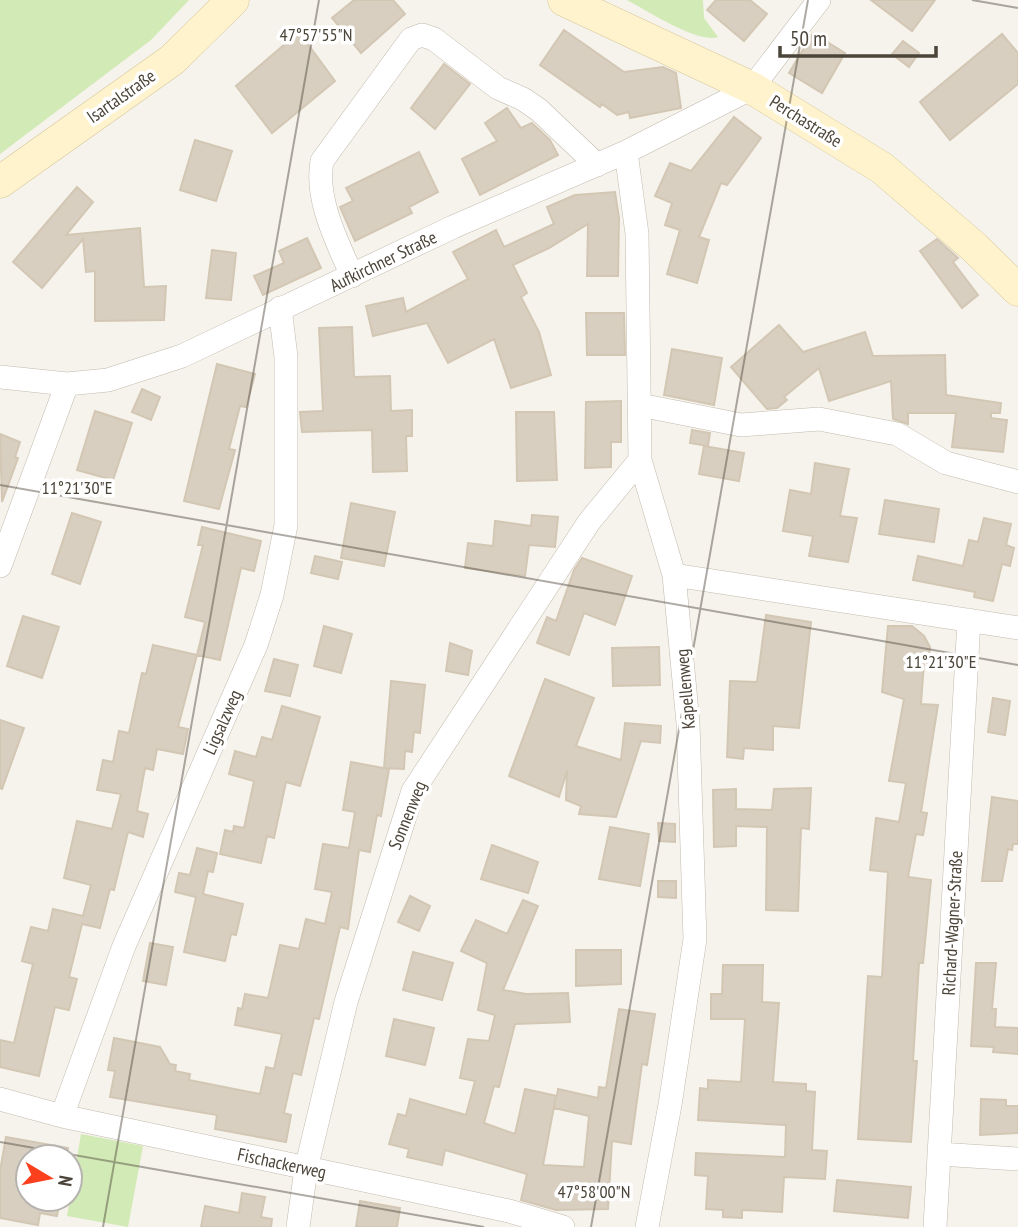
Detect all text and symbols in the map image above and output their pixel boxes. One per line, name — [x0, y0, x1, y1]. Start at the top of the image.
scale bar — [780, 14, 936, 58]
text: 47°57'55"N — [280, 23, 352, 46]
text: 50 m — [790, 25, 827, 52]
street label: Isartalstraße — [82, 64, 160, 128]
street label: Perchastraße — [766, 90, 846, 152]
street label: Aufkirchner Straße — [326, 225, 440, 297]
text: 11°21'30"E — [42, 476, 112, 499]
street label: Kapellenweg — [670, 648, 700, 730]
text: 11°21'30"E — [906, 650, 976, 673]
street label: Ligsalzweg — [198, 686, 246, 758]
street label: Sonnenweg — [383, 777, 431, 853]
street label: Richard-Wagner-Straße — [937, 850, 967, 996]
street label: Fischackerweg — [236, 1142, 328, 1184]
north arrow — [14, 1143, 84, 1213]
text: N — [53, 1174, 78, 1188]
text: 47°58'00"N — [558, 1180, 630, 1203]

